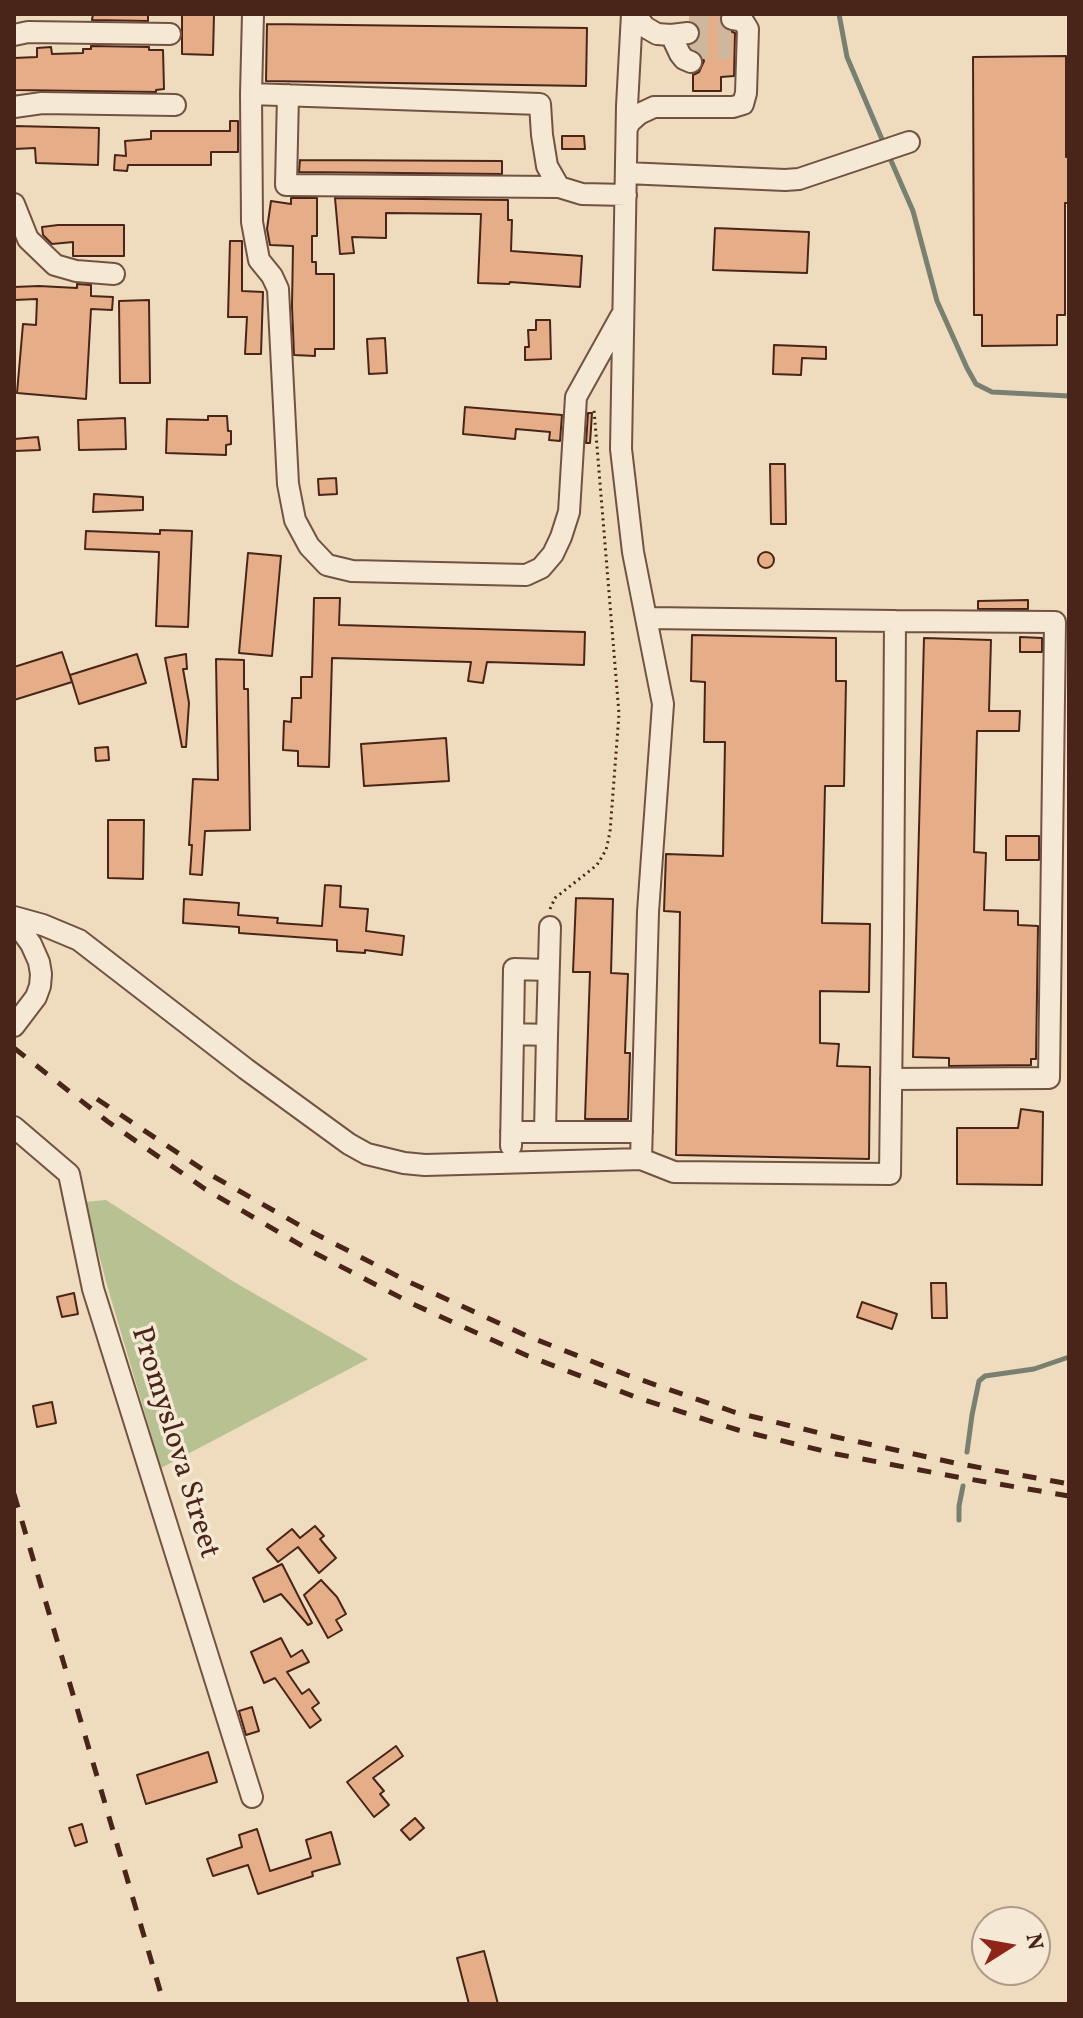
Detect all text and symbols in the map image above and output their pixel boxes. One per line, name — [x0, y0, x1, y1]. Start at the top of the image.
street label: Promyslova Street — [121, 1323, 225, 1563]
north arrow — [971, 1906, 1051, 1986]
text: N — [1016, 1931, 1050, 1953]

